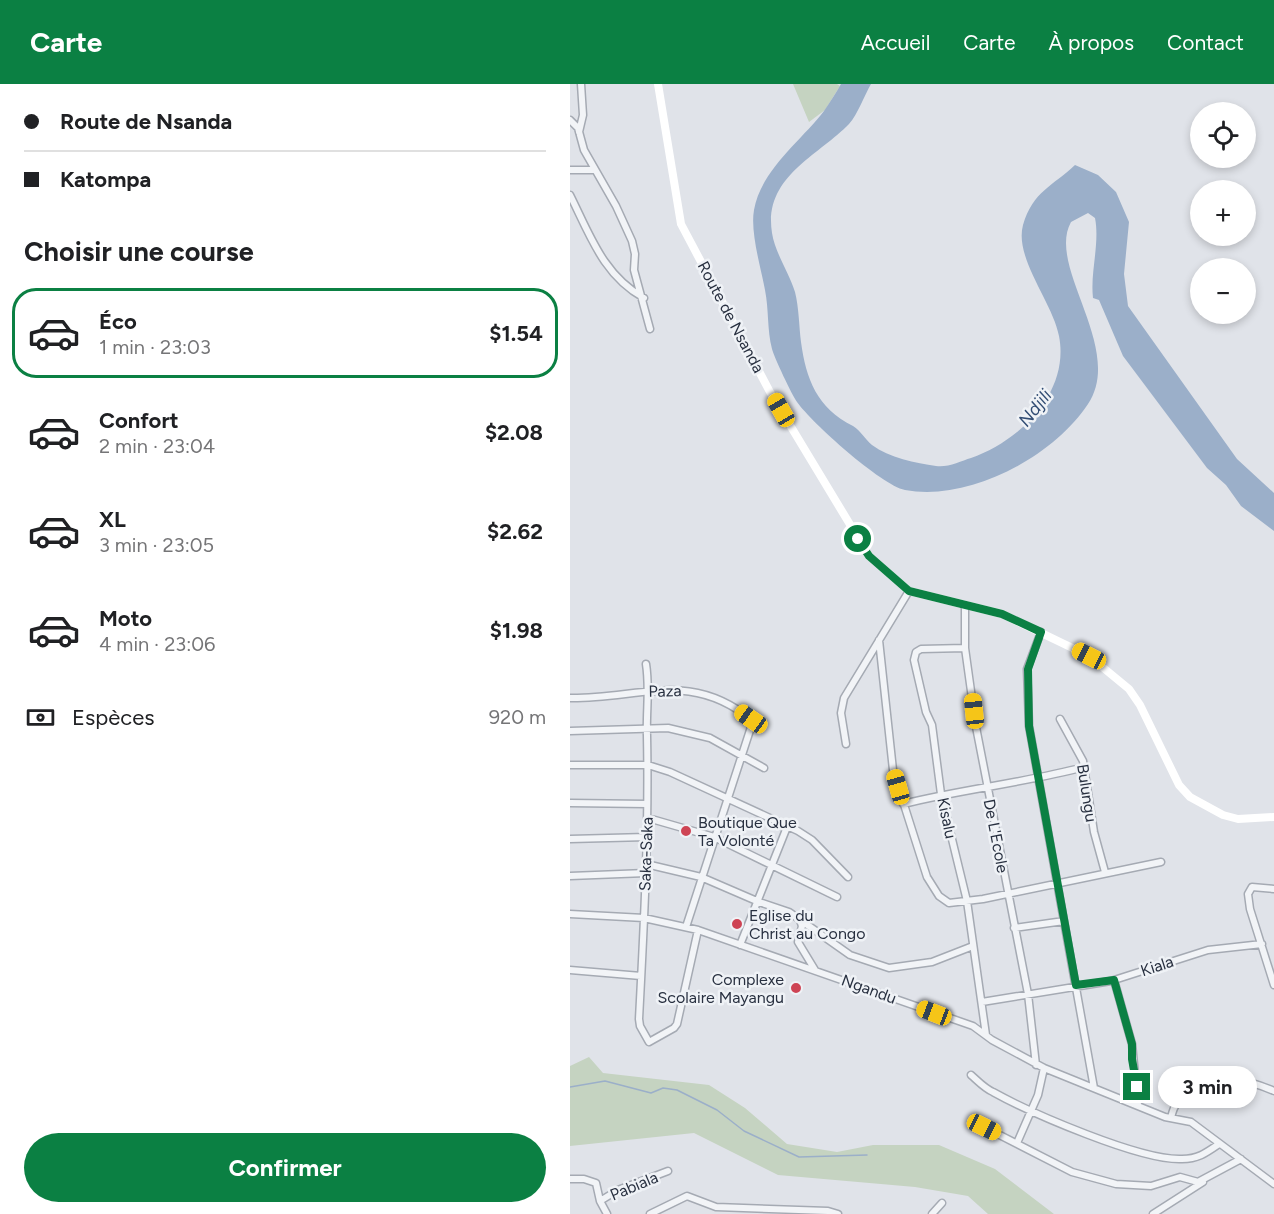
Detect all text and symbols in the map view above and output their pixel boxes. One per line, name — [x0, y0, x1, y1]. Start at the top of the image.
text: Carte — [30, 25, 102, 59]
text: Accueil — [861, 30, 930, 55]
text: Carte — [963, 30, 1016, 55]
text: À propos — [1049, 30, 1134, 55]
text: Contact — [1167, 30, 1244, 55]
map controls — [1190, 102, 1256, 324]
button: locate — [1190, 102, 1256, 168]
text: Route de Nsanda — [60, 108, 232, 135]
text: Katompa — [60, 166, 151, 193]
button: + — [1190, 180, 1256, 246]
text: Choisir une course — [24, 235, 254, 268]
street label: Route de Nsanda — [694, 258, 768, 376]
button: − — [1190, 258, 1256, 324]
icon: car — [27, 306, 81, 360]
text: Éco — [99, 308, 137, 335]
text: $1.54 — [489, 320, 543, 347]
text: 1 min · 23:03 — [99, 335, 211, 359]
water label: Ndjili — [1014, 384, 1057, 431]
car — [764, 390, 798, 430]
icon: car — [27, 405, 81, 459]
text: Confort — [99, 407, 179, 434]
text: $2.08 — [485, 419, 543, 446]
text: 2 min · 23:04 — [99, 434, 215, 458]
icon: car — [27, 504, 81, 558]
text: XL — [99, 506, 126, 533]
text: $2.62 — [487, 518, 543, 545]
route start — [844, 525, 871, 552]
text: 3 min · 23:05 — [99, 533, 214, 557]
icon: car — [27, 603, 81, 657]
text: Moto — [99, 605, 152, 632]
text: $1.98 — [490, 617, 543, 644]
text: 4 min · 23:06 — [99, 632, 215, 656]
car — [1069, 640, 1109, 672]
street label: Paza — [648, 681, 682, 701]
car — [963, 692, 985, 730]
icon: cash — [24, 701, 57, 734]
car — [731, 701, 771, 737]
text: Espèces — [72, 704, 154, 731]
text: 920 m — [489, 705, 546, 729]
street label: Bulungu — [1073, 763, 1101, 823]
car — [884, 767, 912, 807]
street label: Kisalu — [933, 796, 961, 840]
street label: De L'Ecole — [980, 797, 1013, 875]
place label: Boutique Que Ta Volonté — [698, 813, 797, 850]
street label: Saka-Saka — [635, 817, 657, 891]
marker: Boutique Que Ta Volonté — [679, 824, 693, 838]
place label: Eglise du Christ au Congo — [749, 906, 866, 943]
marker: Eglise du Christ au Congo — [730, 917, 744, 931]
street label: Kiala — [1138, 952, 1176, 980]
place label: Complexe Scolaire Mayangu — [658, 970, 784, 1007]
street label: Ngandu — [839, 970, 899, 1008]
marker: Complexe Scolaire Mayangu — [789, 981, 803, 995]
car — [914, 998, 954, 1028]
callout: 3 min — [1158, 1066, 1257, 1108]
route end — [1123, 1073, 1150, 1100]
text: 3 min — [1183, 1075, 1232, 1099]
car — [964, 1111, 1004, 1143]
button: Confirmer — [24, 1133, 546, 1202]
street label: Pabiala — [607, 1167, 661, 1205]

